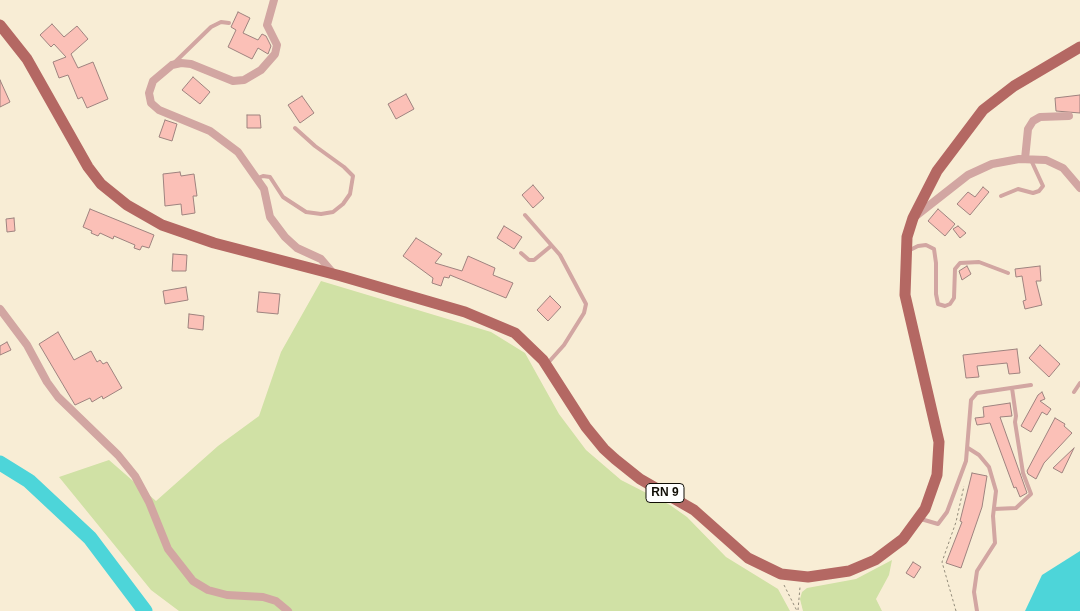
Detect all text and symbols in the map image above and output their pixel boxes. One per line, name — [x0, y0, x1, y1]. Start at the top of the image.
road number: RN 9 — [646, 483, 684, 502]

